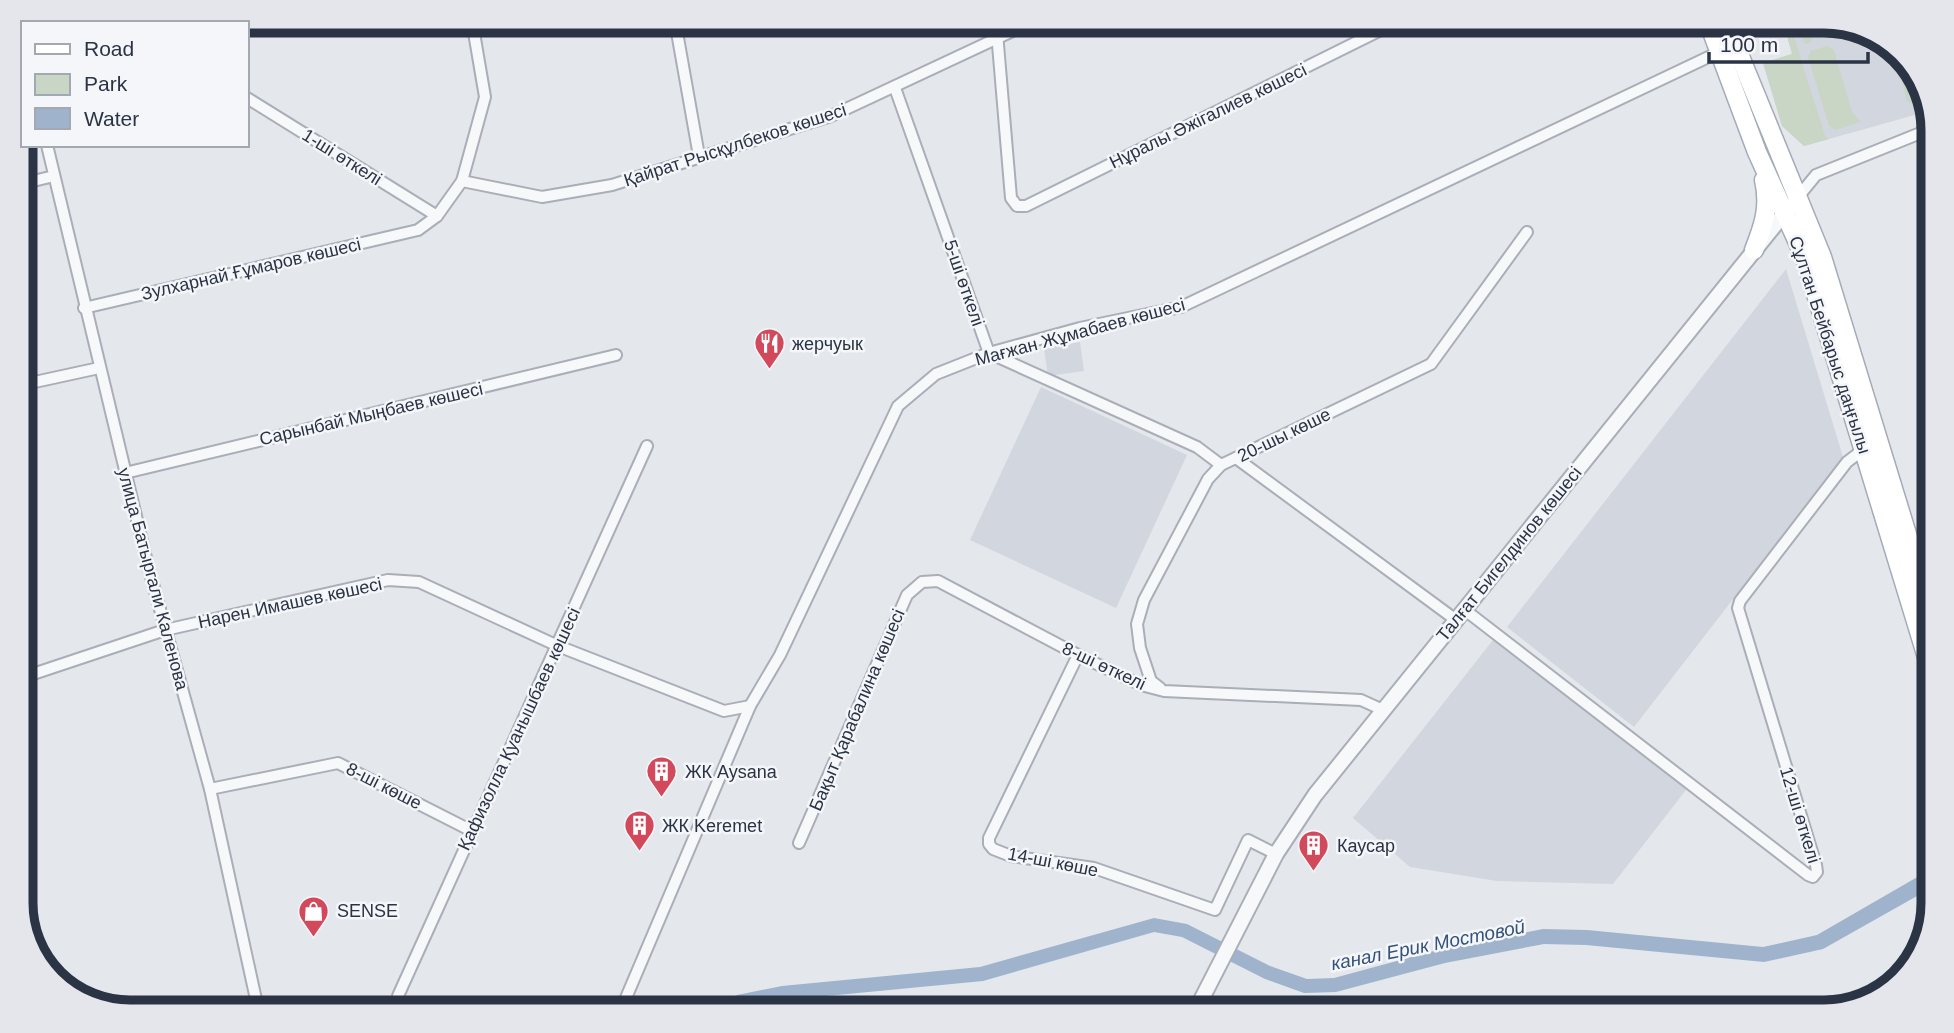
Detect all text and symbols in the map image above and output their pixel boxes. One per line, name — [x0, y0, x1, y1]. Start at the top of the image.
legend — [21, 21, 248, 147]
scale bar — [1709, 21, 1868, 65]
text: 100 m — [1720, 33, 1778, 56]
text: Road — [84, 37, 134, 60]
street label: Нұралы Әжiгалиев көшесi — [1106, 60, 1310, 172]
text: Park — [84, 72, 128, 95]
street label: Қайрат Рысқұлбеков көшесі — [621, 100, 849, 190]
text: Water — [84, 107, 139, 130]
street label: 1-ші өткелі — [299, 125, 385, 189]
street label: Зулхарнай Ғұмаров көшесі — [139, 234, 363, 304]
street label: Сұлтан Бейбарыс даңғылы — [1785, 234, 1875, 456]
street label: 5-ші өткелі — [940, 237, 988, 329]
street label: Мағжан Жұмабаев көшесі — [973, 294, 1187, 370]
restaurant icon: жерчуык — [752, 327, 786, 371]
place label: жерчуык — [792, 334, 863, 354]
street label: Сарынбай Мыңбаев көшесі — [257, 379, 485, 449]
street label: 20-шы көше — [1234, 404, 1334, 466]
street label: Талғат Бигелдинов көшесі — [1432, 463, 1586, 645]
street label: улица Батыргали Каленова — [114, 466, 193, 693]
street label: Нарен Имашев көшесi — [196, 574, 384, 632]
street label: Қафизолла Қуанышбаев көшесi — [454, 604, 584, 854]
street label: Бақыт Қарабалина көшесі — [805, 606, 909, 814]
street label: 8-ші өткелі — [1059, 638, 1149, 694]
building icon: ЖК Aysana — [645, 755, 679, 799]
street label: 8-шi көше — [343, 759, 425, 813]
place label: ЖК Aysana — [685, 762, 778, 782]
street label: 12-ші өткелі — [1776, 764, 1824, 866]
building icon: ЖК Keremet — [622, 809, 656, 853]
place label: ЖК Keremet — [662, 816, 762, 836]
building icon: Каусар — [1297, 829, 1331, 873]
place label: Каусар — [1337, 836, 1395, 856]
street label: 14-ші көше — [1006, 843, 1100, 881]
shop icon: SENSE — [297, 894, 331, 938]
place label: SENSE — [337, 901, 398, 921]
water label: канал Ерик Мостовой — [1329, 916, 1527, 974]

